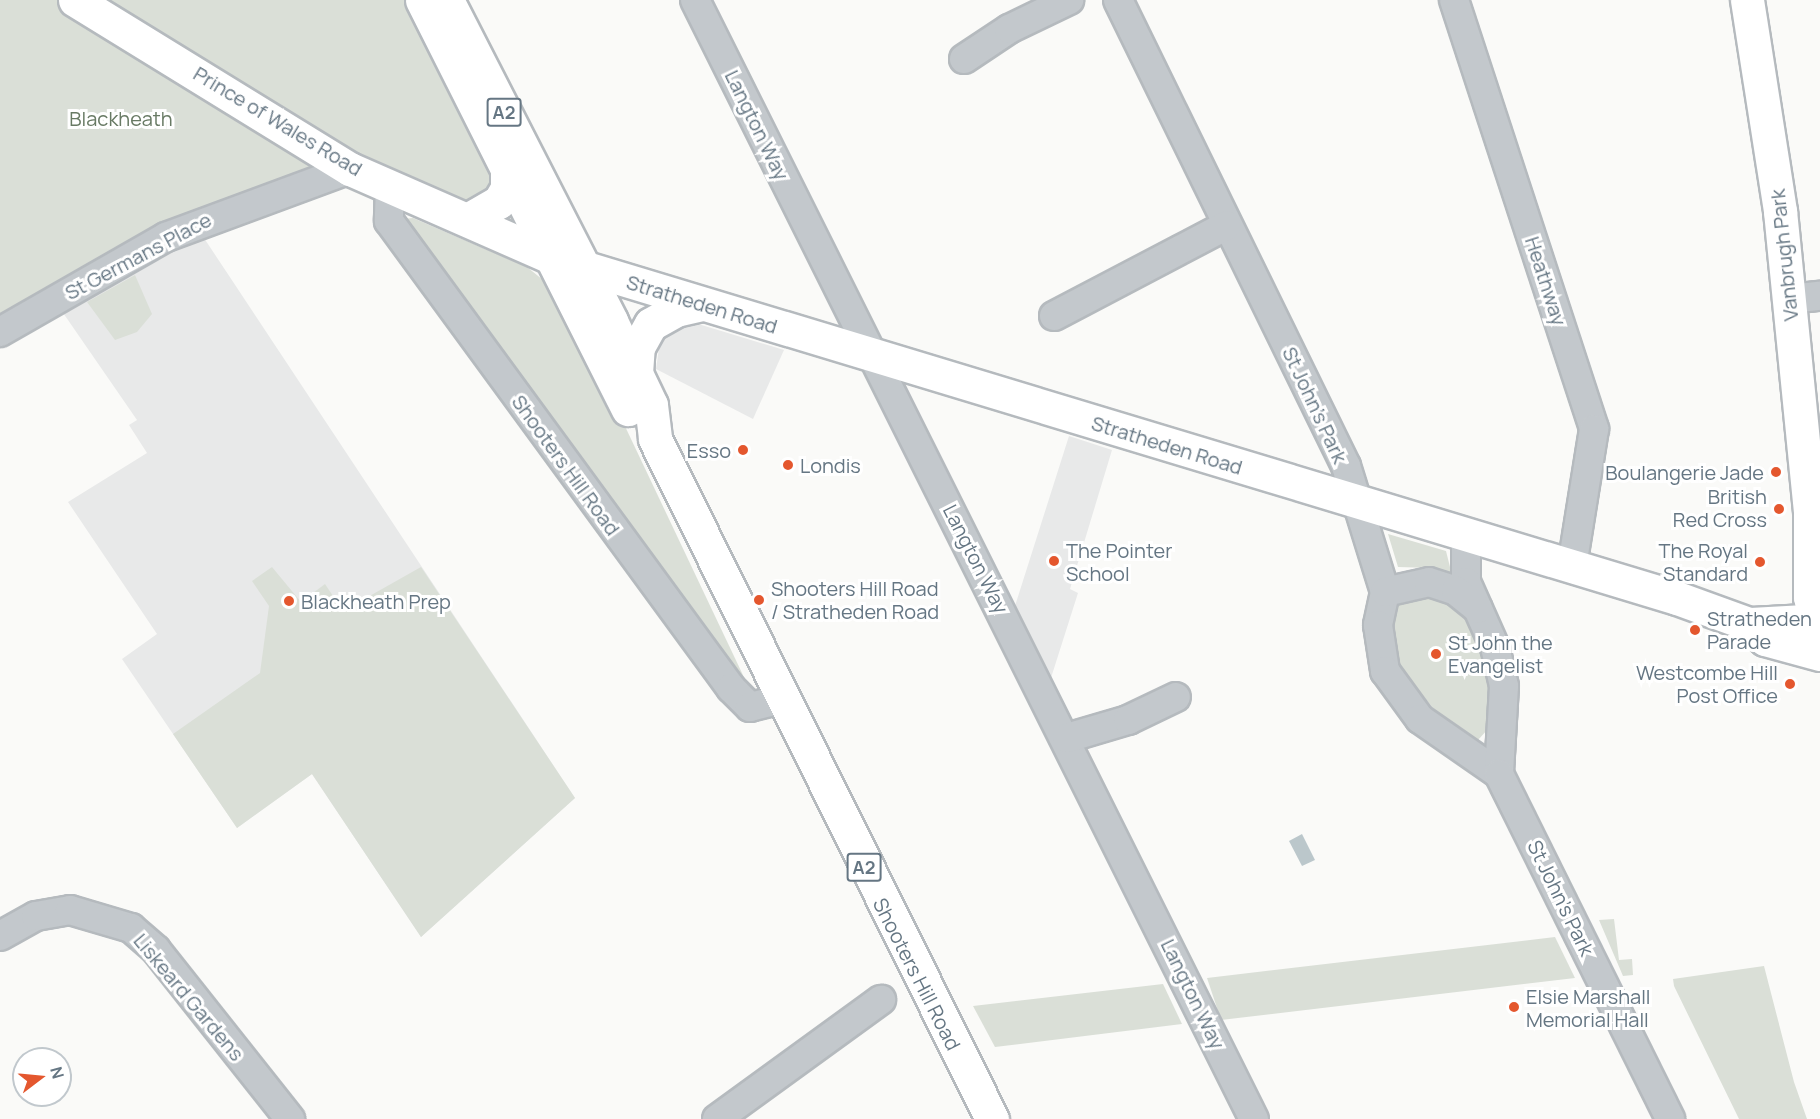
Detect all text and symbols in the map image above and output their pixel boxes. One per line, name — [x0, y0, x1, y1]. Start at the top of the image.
street label: Prince of Wales Road — [189, 61, 367, 181]
street label: Langton Way — [720, 66, 794, 184]
road number: A2 — [486, 97, 522, 127]
park label: Blackheath — [69, 106, 173, 130]
street label: Vanbrugh Park — [1765, 188, 1803, 322]
street label: St Germans Place — [61, 207, 215, 305]
street label: Heathway — [1520, 234, 1572, 328]
street label: Stratheden Road — [624, 270, 780, 338]
street label: St John's Park — [1278, 343, 1352, 467]
street label: Shooters Hill Road — [507, 390, 625, 540]
street label: Stratheden Road — [1089, 411, 1245, 479]
place label: Esso — [687, 438, 731, 462]
marker: Esso — [736, 443, 750, 457]
place label: Londis — [800, 453, 861, 477]
marker: Londis — [781, 458, 795, 472]
place label: Boulangerie Jade — [1605, 460, 1764, 484]
marker: Boulangerie Jade — [1769, 465, 1783, 479]
place label: British Red Cross — [1673, 485, 1767, 532]
street label: Langton Way — [938, 500, 1014, 618]
marker: British Red Cross — [1772, 502, 1786, 516]
place label: The Pointer School — [1066, 538, 1172, 585]
place label: The Royal Standard — [1659, 538, 1748, 585]
marker: The Pointer School — [1047, 554, 1061, 568]
marker: The Royal Standard — [1753, 555, 1767, 569]
place label: Shooters Hill Road / Stratheden Road — [771, 576, 939, 623]
place label: Blackheath Prep — [301, 589, 451, 613]
marker: Shooters Hill Road / Stratheden Road — [752, 593, 766, 607]
marker: Blackheath Prep — [282, 594, 296, 608]
place label: Stratheden Parade — [1707, 606, 1812, 653]
marker: Stratheden Parade — [1688, 623, 1702, 637]
place label: St John the Evangelist — [1448, 630, 1553, 677]
marker: St John the Evangelist — [1429, 647, 1443, 661]
place label: Westcombe Hill Post Office — [1636, 660, 1778, 707]
marker: Westcombe Hill Post Office — [1783, 677, 1797, 691]
street label: St John's Park — [1523, 836, 1599, 960]
road number: A2 — [846, 852, 882, 882]
street label: Shooters Hill Road — [868, 894, 966, 1054]
street label: Liskeard Gardens — [129, 929, 249, 1065]
street label: Langton Way — [1156, 935, 1230, 1053]
place label: Elsie Marshall Memorial Hall — [1526, 984, 1650, 1031]
marker: Elsie Marshall Memorial Hall — [1507, 1000, 1521, 1014]
north arrow — [12, 1047, 72, 1107]
text: N — [45, 1064, 70, 1081]

